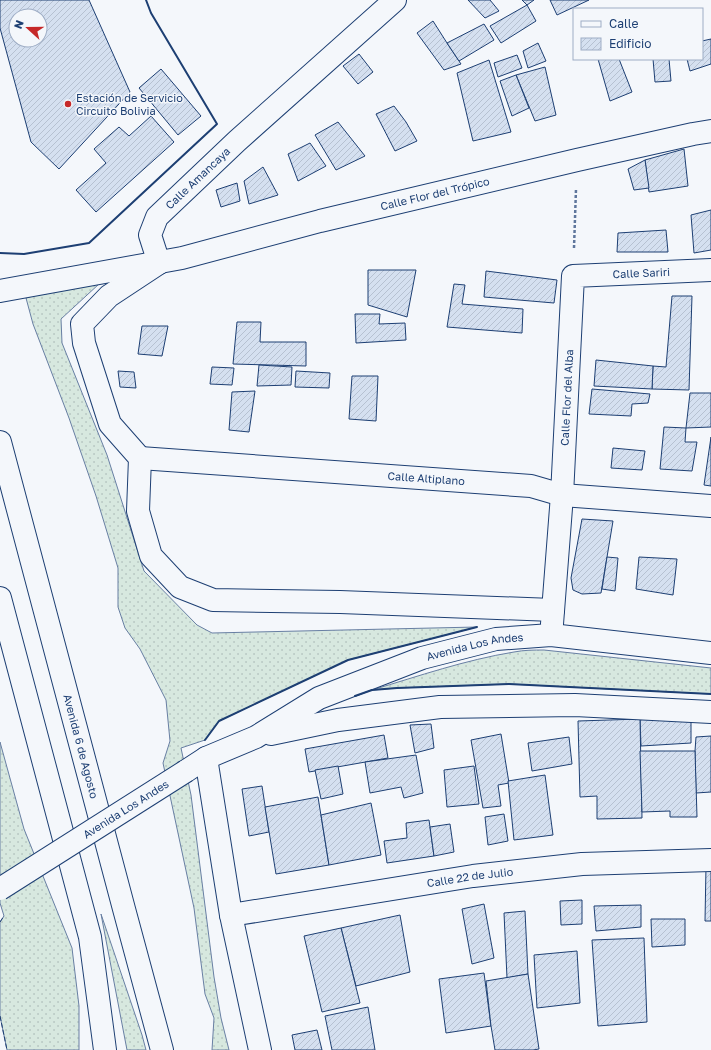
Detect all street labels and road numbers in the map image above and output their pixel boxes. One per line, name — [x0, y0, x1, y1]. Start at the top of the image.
street label: Calle Amancaya — [163, 144, 232, 212]
street label: Calle Flor del Trópico — [379, 174, 491, 212]
street label: Calle Sariri — [612, 265, 670, 280]
street label: Calle Flor del Alba — [557, 349, 575, 446]
street label: Calle Altiplano — [387, 469, 466, 487]
street label: Avenida Los Andes — [425, 630, 524, 663]
street label: Avenida 6 de Agosto — [61, 693, 101, 800]
street label: Avenida Los Andes — [80, 777, 171, 841]
street label: Calle 22 de Julio — [426, 865, 514, 889]

